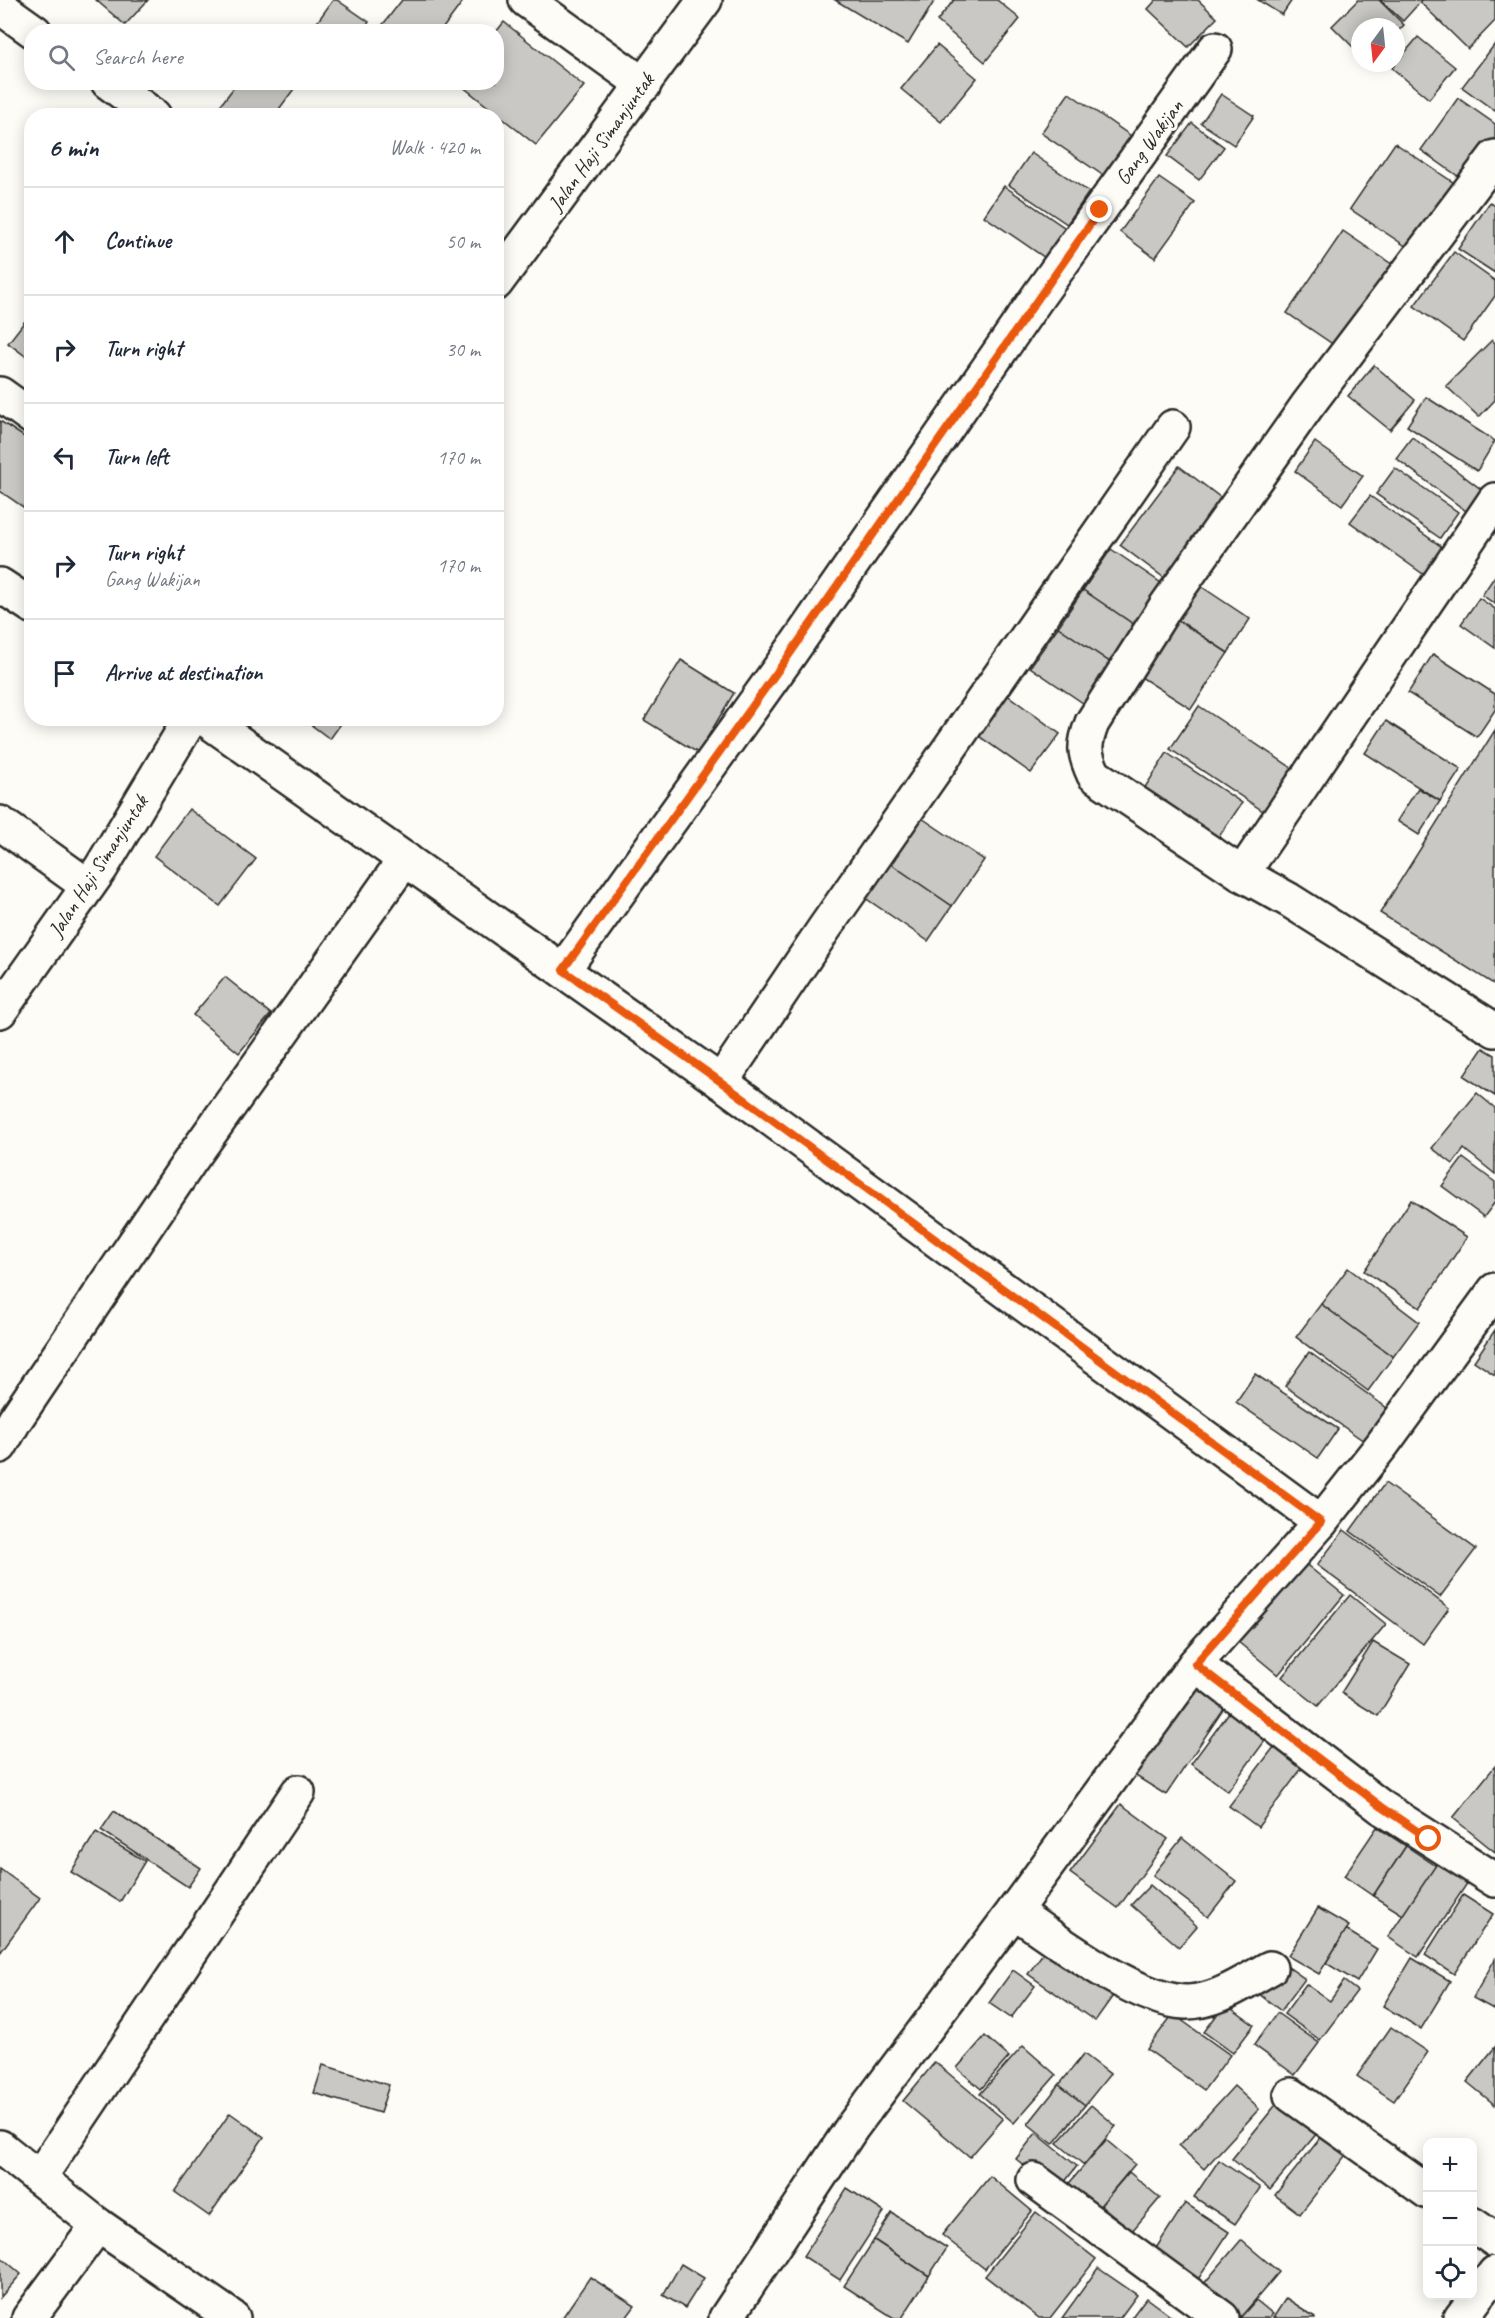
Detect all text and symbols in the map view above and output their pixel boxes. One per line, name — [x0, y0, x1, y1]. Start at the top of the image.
north arrow — [1351, 18, 1405, 72]
search box — [24, 24, 504, 90]
icon: search — [45, 41, 78, 74]
text: Search here — [93, 43, 183, 71]
street label: Jalan Haji Simanjuntak — [542, 67, 660, 217]
street label: Gang Wakijan — [1109, 94, 1189, 190]
text: 6 min — [48, 131, 98, 164]
text: Walk · 420 m — [390, 135, 480, 160]
route end — [1086, 196, 1112, 222]
icon: ahead — [48, 225, 81, 258]
text: Continue — [105, 227, 171, 255]
text: 50 m — [446, 229, 480, 254]
icon: right — [48, 333, 81, 366]
text: Turn right — [105, 335, 182, 363]
text: 30 m — [446, 337, 480, 362]
icon: left — [48, 441, 81, 474]
text: Turn left — [105, 443, 169, 471]
text: 170 m — [437, 445, 480, 470]
text: Turn right — [105, 539, 182, 567]
icon: right — [48, 549, 81, 582]
text: 170 m — [437, 553, 480, 578]
text: Gang Wakijan — [105, 567, 200, 592]
icon: arrive — [48, 657, 81, 690]
text: Arrive at destination — [105, 659, 262, 687]
street label: Jalan Haji Simanjuntak — [42, 789, 154, 943]
route start — [1415, 1825, 1441, 1851]
map controls — [1423, 2138, 1477, 2300]
button: + — [1423, 2138, 1477, 2192]
button: − — [1423, 2192, 1477, 2246]
button: locate — [1423, 2246, 1477, 2300]

